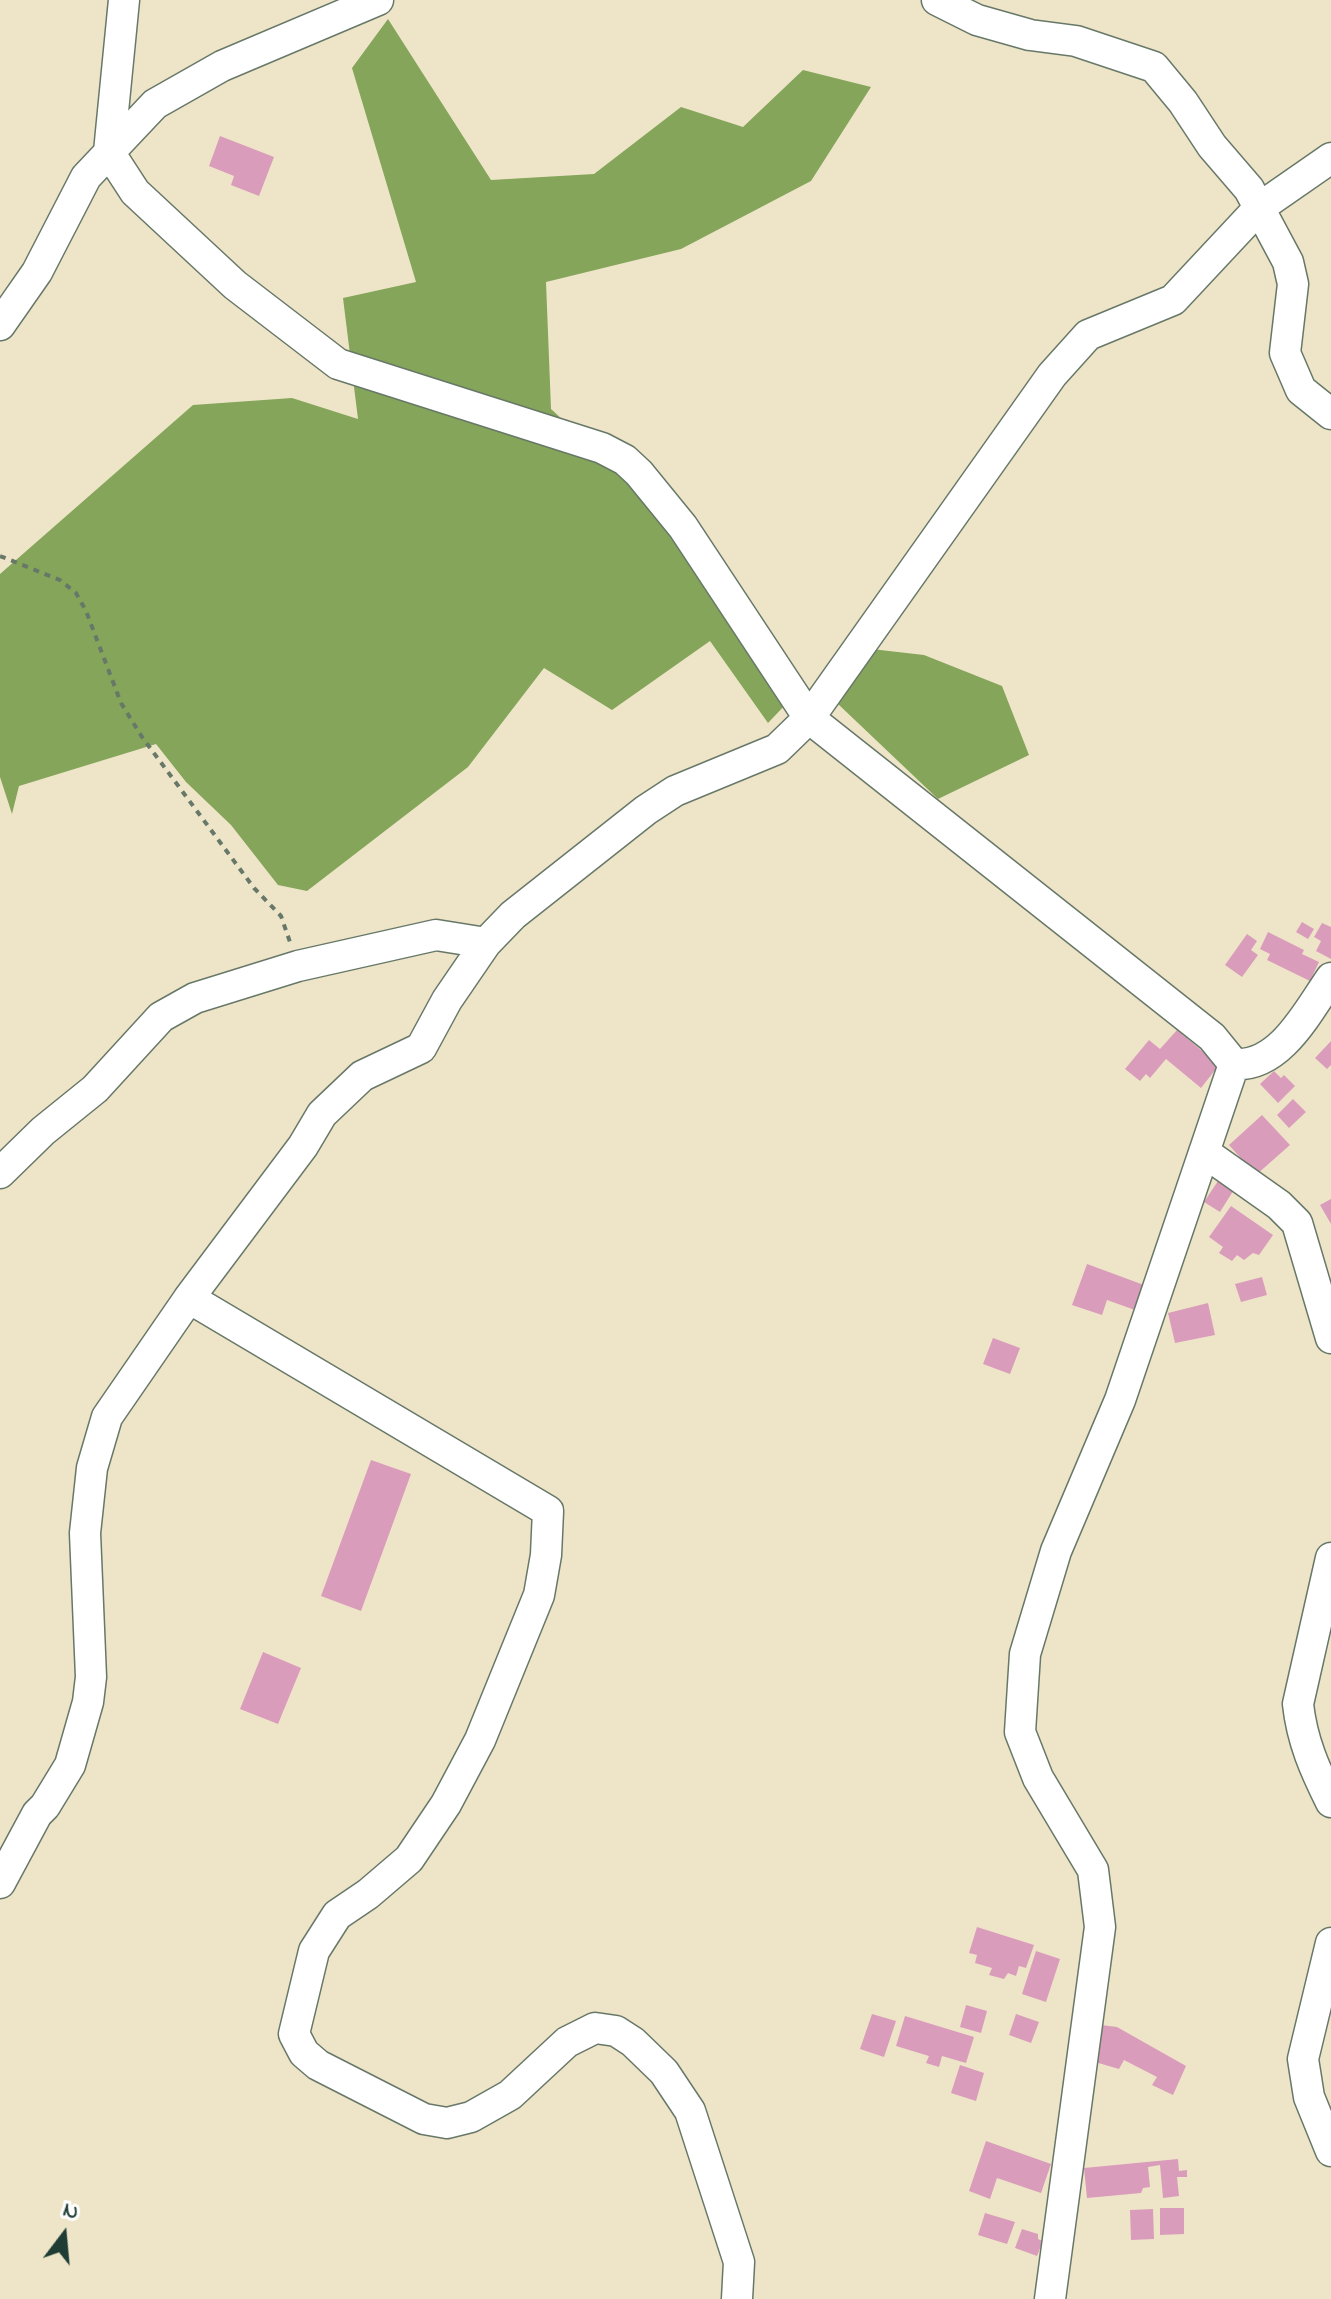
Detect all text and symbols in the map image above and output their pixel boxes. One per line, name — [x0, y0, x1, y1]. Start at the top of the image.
text: N — [59, 2194, 82, 2229]
north arrow — [24, 2195, 104, 2275]

